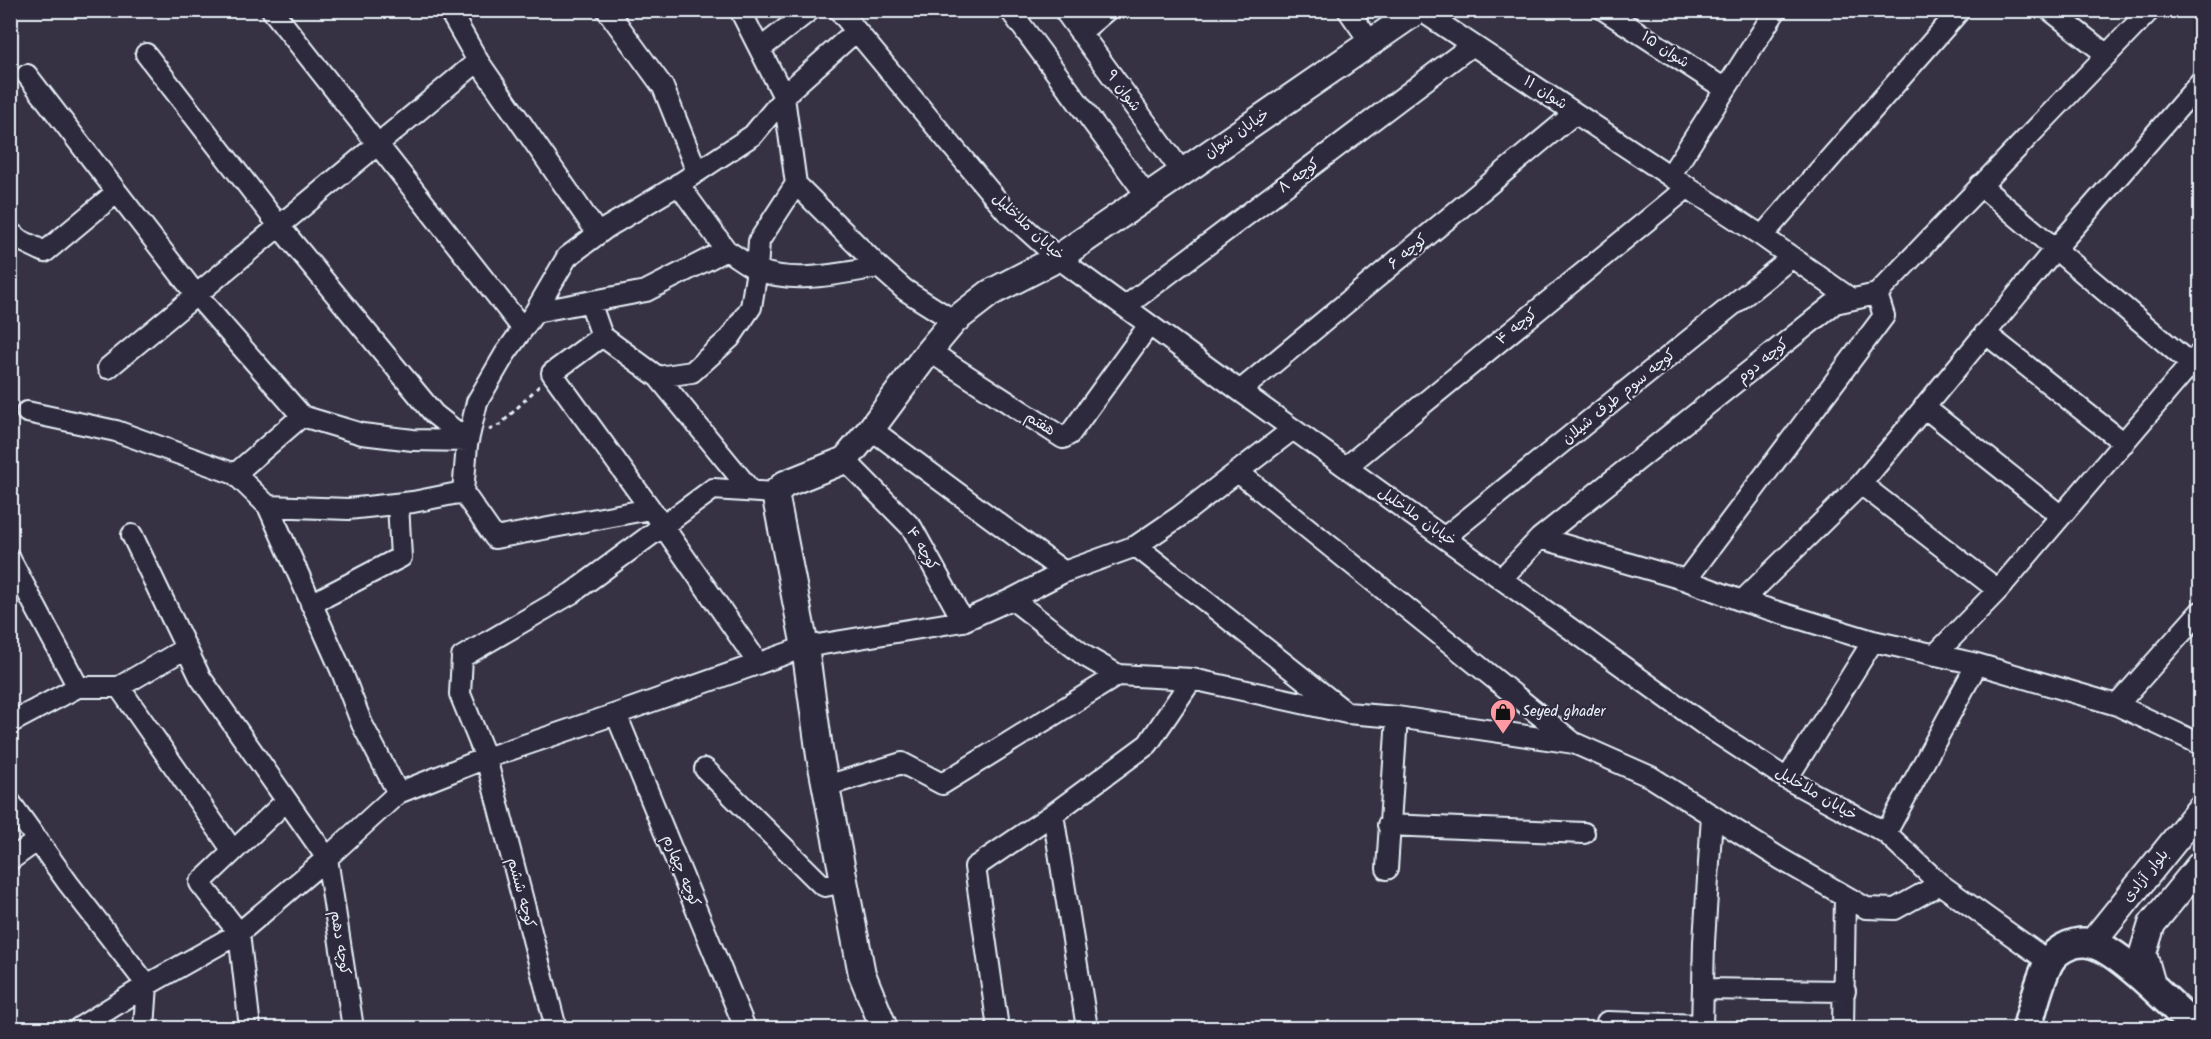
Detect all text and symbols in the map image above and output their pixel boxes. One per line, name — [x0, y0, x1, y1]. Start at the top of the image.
street label: شوان ۱۵ — [1636, 25, 1694, 75]
street label: شوان ۹ — [1099, 65, 1147, 117]
street label: شوان ۱۱ — [1518, 70, 1572, 116]
street label: خیابان شوان — [1199, 103, 1275, 165]
street label: کوچه ۸ — [1273, 152, 1325, 200]
street label: خیابان ملاخلیل — [986, 187, 1070, 267]
street label: کوچه ۶ — [1383, 228, 1433, 276]
street label: کوچه ۴ — [1491, 303, 1543, 351]
street label: کوچه دوم — [1732, 332, 1794, 390]
street label: کوچه سوم طرف شیلان — [1557, 343, 1681, 451]
street label: هفتم — [1020, 405, 1060, 443]
street label: خیابان ملاخلیل — [1373, 481, 1461, 553]
street label: کوچه ۴ — [899, 522, 945, 576]
shop icon: Seyed ghader — [1488, 697, 1518, 735]
place label: Seyed ghader — [1522, 700, 1606, 724]
street label: خیابان ملاخلیل — [1770, 761, 1862, 827]
street label: کوچه چهارم — [656, 831, 706, 911]
street label: بلوار آزادی — [2117, 844, 2175, 908]
street label: کوچه ششم — [500, 855, 542, 931]
street label: کوچه دهم — [323, 909, 357, 977]

